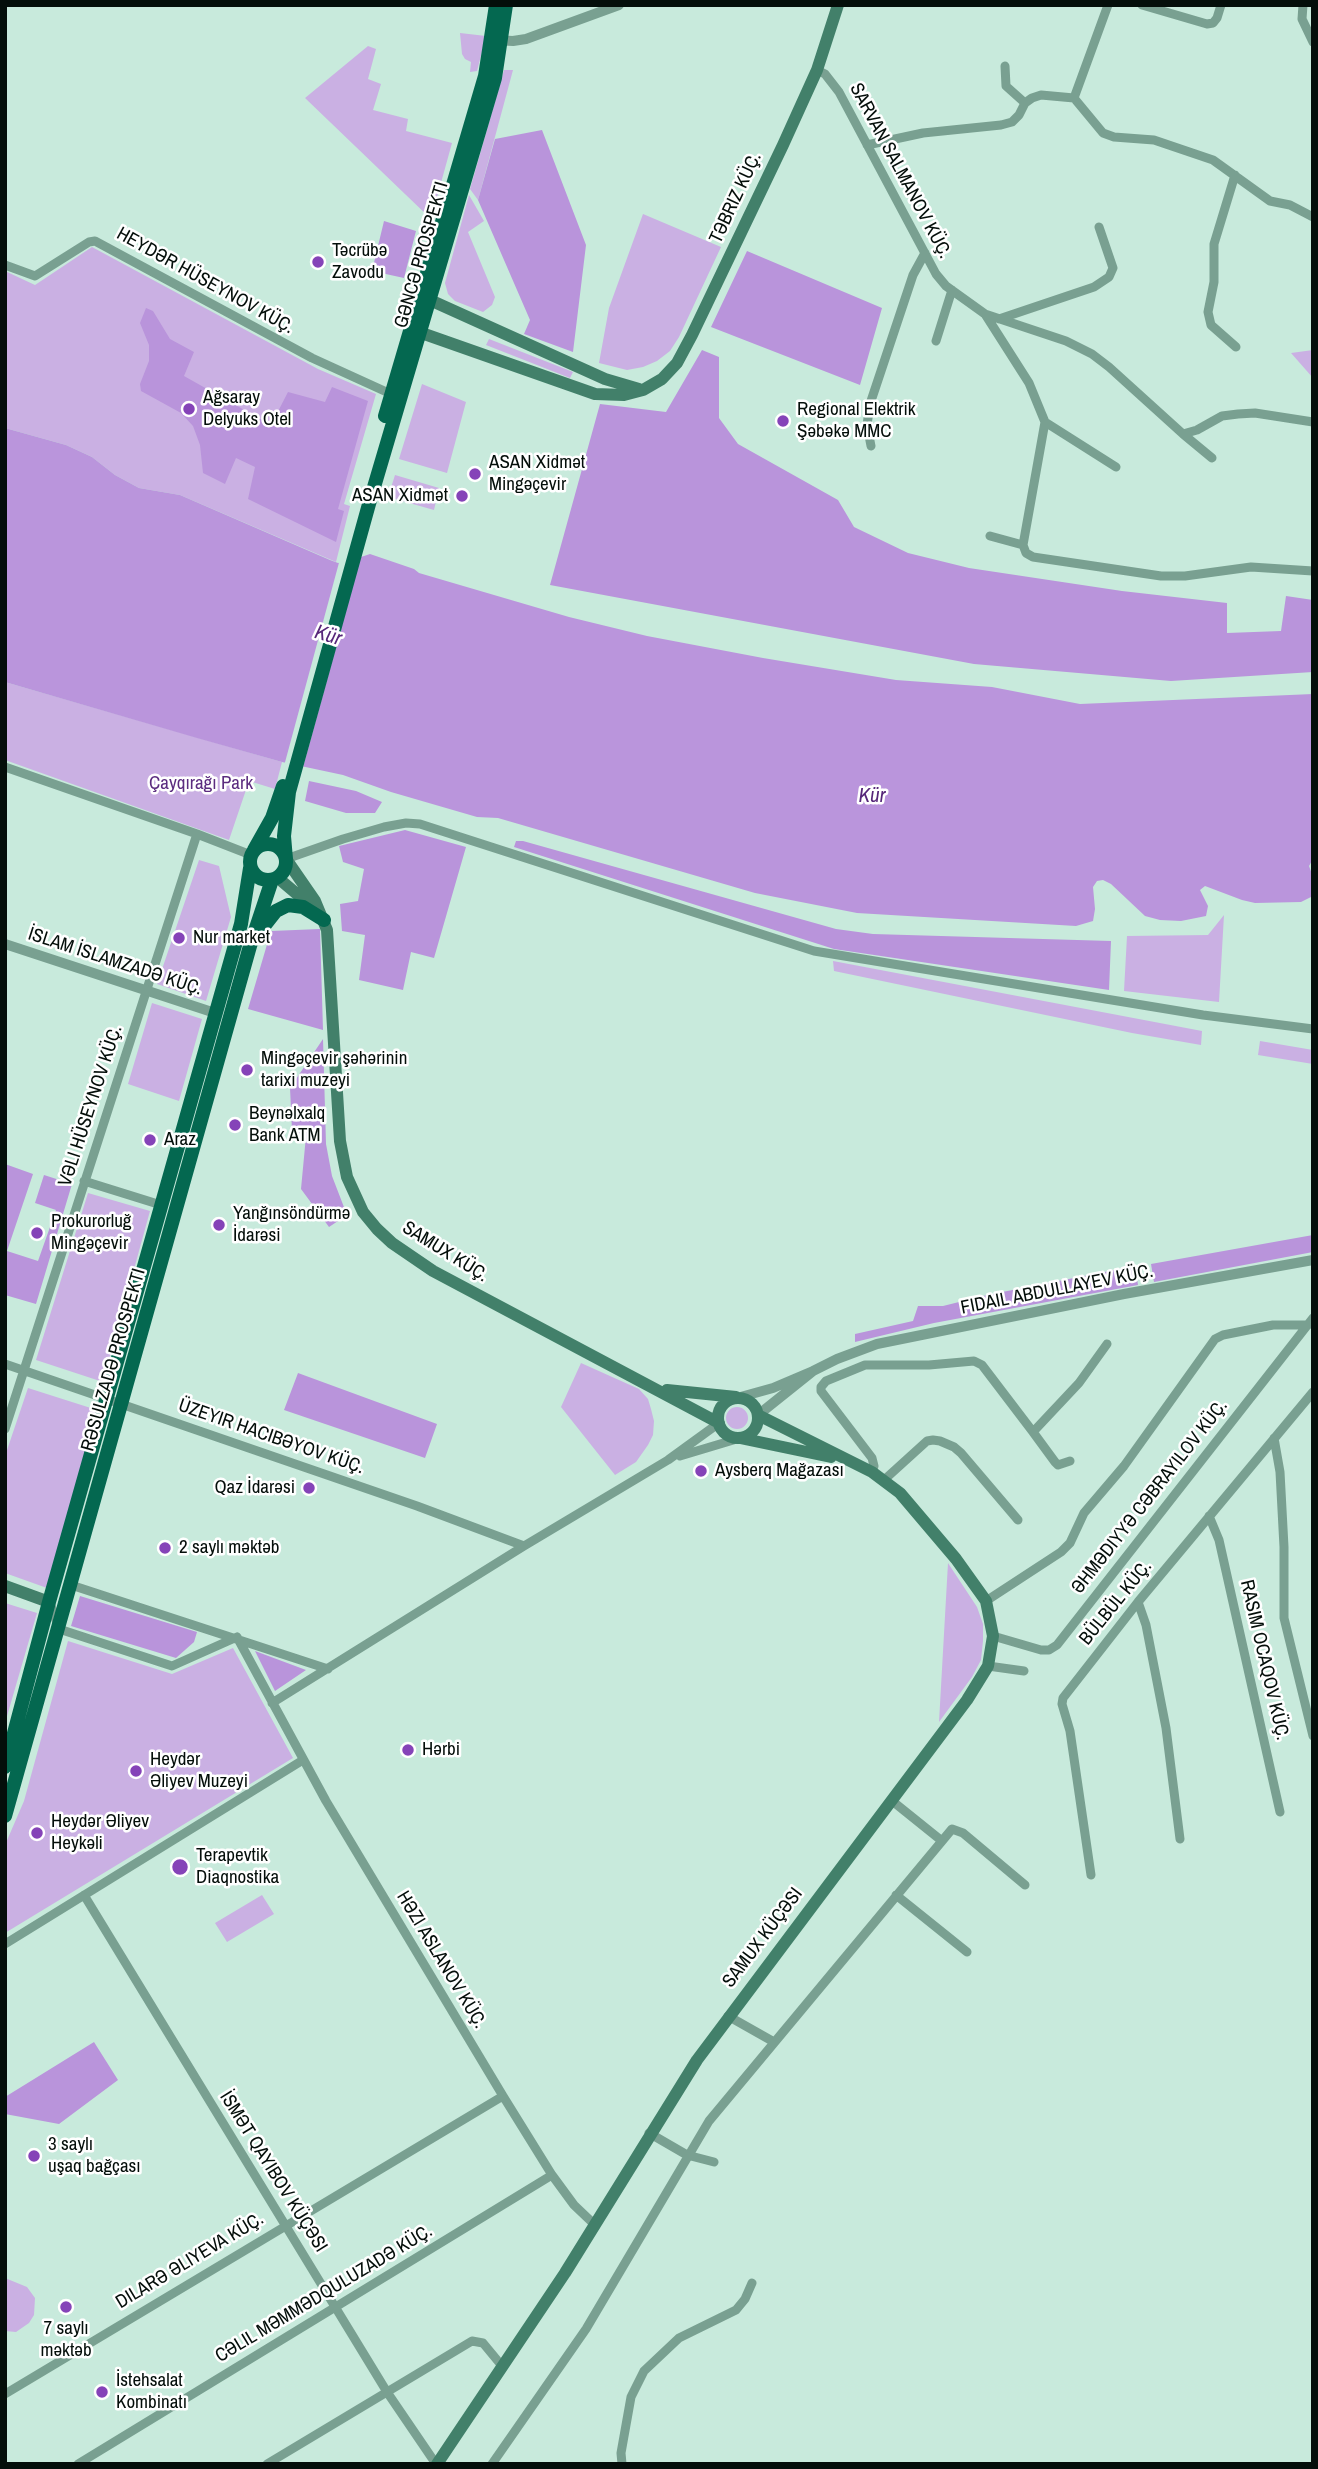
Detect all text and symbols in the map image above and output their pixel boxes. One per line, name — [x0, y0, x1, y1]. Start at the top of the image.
street label: SARVAN SALMANOV KÜÇ. — [844, 80, 956, 262]
street label: TƏBRIZ KÜÇ. — [705, 149, 767, 247]
street label: GƏNCƏ PROSPEKTI — [390, 179, 454, 331]
street label: HEYDƏR HÜSEYNOV KÜÇ. — [112, 223, 298, 339]
place label: Təcrübə Zavodu — [332, 240, 387, 284]
marker: Təcrübə Zavodu — [310, 254, 326, 270]
place label: Ağsaray Delyuks Otel — [203, 387, 291, 431]
place label: Regional Elektrik Şəbəkə MMC — [797, 399, 916, 443]
marker: Ağsaray Delyuks Otel — [181, 401, 197, 417]
marker: Regional Elektrik Şəbəkə MMC — [775, 413, 791, 429]
place label: ASAN Xidmət Mingəçevir — [489, 452, 585, 496]
marker: ASAN Xidmət Mingəçevir — [467, 466, 483, 482]
place label: ASAN Xidmət — [352, 485, 448, 507]
marker: ASAN Xidmət — [454, 488, 470, 504]
water label: Kür — [312, 620, 344, 652]
park label: Çayqırağı Park — [149, 773, 253, 795]
water label: Kür — [859, 783, 885, 809]
street label: İSLAM İSLAMZADƏ KÜÇ. — [25, 923, 205, 1001]
place label: Nur market — [193, 927, 270, 949]
marker: Nur market — [171, 930, 187, 946]
street label: VƏLI HÜSEYNOV KÜÇ. — [54, 1023, 128, 1189]
place label: Mingəçevir şəhərinin tarixi muzeyi — [261, 1048, 407, 1092]
marker: Mingəçevir şəhərinin tarixi muzeyi — [239, 1062, 255, 1078]
place label: Beynəlxalq Bank ATM — [249, 1103, 325, 1147]
marker: Beynəlxalq Bank ATM — [227, 1117, 243, 1133]
place label: Araz — [164, 1129, 196, 1151]
marker: Araz — [142, 1132, 158, 1148]
place label: Yanğınsöndürmə İdarəsi — [233, 1203, 351, 1247]
place label: Prokurorluğ Mingəçevir — [51, 1211, 132, 1255]
marker: Yanğınsöndürmə İdarəsi — [211, 1217, 227, 1233]
street label: SAMUX KÜÇ. — [398, 1217, 492, 1287]
marker: Prokurorluğ Mingəçevir — [29, 1225, 45, 1241]
street label: FIDAIL ABDULLAYEV KÜÇ. — [959, 1260, 1155, 1320]
street label: RƏSULZADƏ PROSPEKTI — [77, 1266, 151, 1454]
street label: ÜZEYIR HACIBƏYOV KÜÇ. — [175, 1394, 367, 1480]
street label: ƏHMƏDIYYƏ CƏBRAYILOV KÜÇ. — [1067, 1395, 1233, 1599]
place label: Aysberq Mağazası — [715, 1460, 844, 1482]
marker: Aysberq Mağazası — [693, 1463, 709, 1479]
place label: Qaz İdarəsi — [214, 1477, 295, 1499]
marker: Qaz İdarəsi — [301, 1480, 317, 1496]
place label: 2 saylı məktəb — [179, 1537, 279, 1559]
marker: 2 saylı məktəb — [157, 1540, 173, 1556]
street label: BÜLBÜL KÜÇ. — [1075, 1556, 1157, 1650]
street label: RASIM OCAQOV KÜÇ. — [1234, 1578, 1294, 1742]
place label: Hərbi — [422, 1739, 460, 1761]
marker: Hərbi — [400, 1742, 416, 1758]
place label: Heydər Əliyev Muzeyi — [150, 1749, 248, 1793]
marker: Heydər Əliyev Muzeyi — [128, 1763, 144, 1779]
place label: Heydər Əliyev Heykəli — [51, 1811, 149, 1855]
marker: Heydər Əliyev Heykəli — [29, 1825, 45, 1841]
place label: Terapevtik Diaqnostika — [196, 1845, 279, 1889]
marker: Terapevtik Diaqnostika — [170, 1857, 190, 1877]
street label: SAMUX KÜÇƏSI — [718, 1884, 808, 1992]
street label: HƏZI ASLANOV KÜÇ. — [391, 1887, 491, 2033]
street label: İSMƏT QAYIBOV KÜÇƏSI — [214, 2087, 332, 2257]
place label: 3 saylı uşaq bağçası — [48, 2134, 141, 2178]
marker: 3 saylı uşaq bağçası — [26, 2148, 42, 2164]
street label: DILARƏ ƏLIYEVA KÜÇ. — [112, 2208, 268, 2314]
street label: CƏLIL MƏMMƏDQULUZADƏ KÜÇ. — [211, 2220, 437, 2368]
marker: 7 saylı məktəb — [58, 2299, 74, 2315]
place label: 7 saylı məktəb — [40, 2318, 92, 2362]
place label: İstehsalat Kombinatı — [116, 2370, 187, 2414]
marker: İstehsalat Kombinatı — [94, 2384, 110, 2400]

